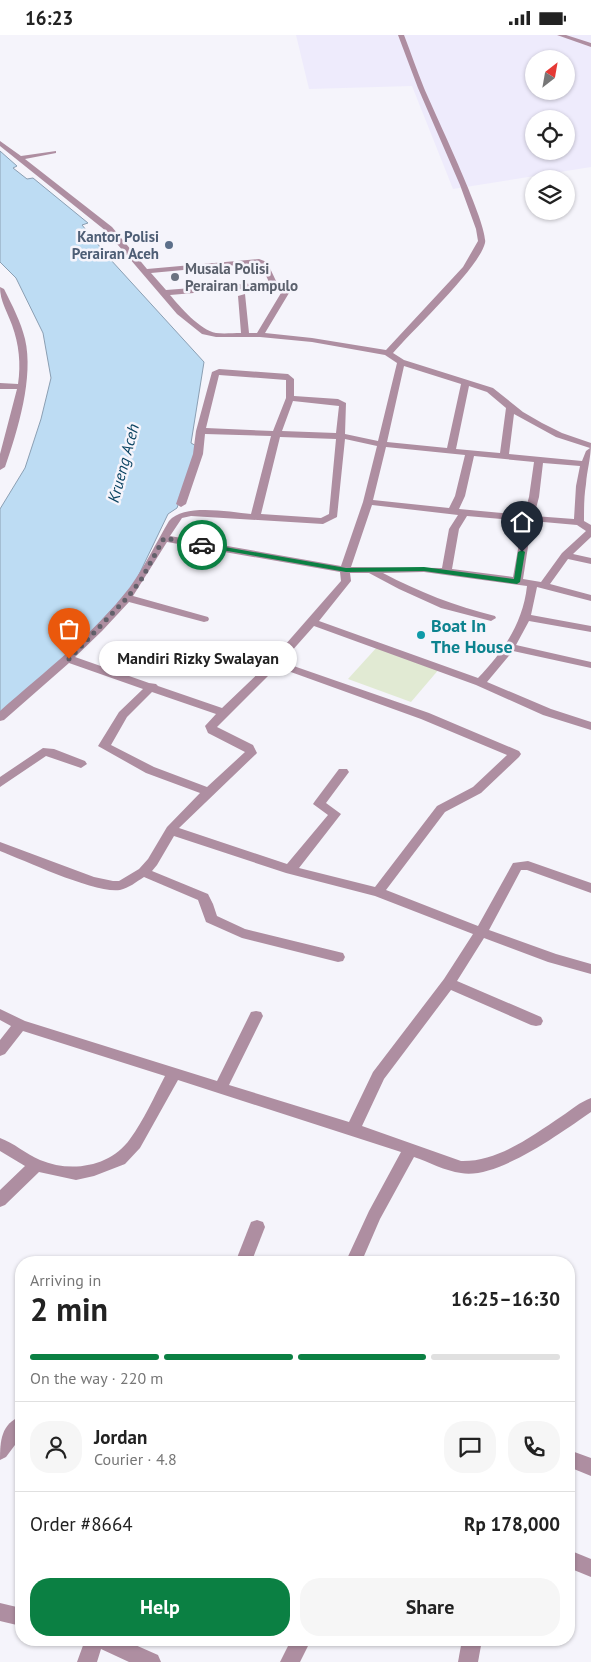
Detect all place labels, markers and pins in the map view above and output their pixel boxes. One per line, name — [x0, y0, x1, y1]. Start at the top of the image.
place label: Kantor Polisi Perairan Aceh — [72, 227, 159, 263]
marker: Kantor Polisi Perairan Aceh — [163, 239, 175, 251]
place label: Musala Polisi Perairan Lampulo — [185, 259, 298, 295]
marker: Musala Polisi Perairan Lampulo — [169, 271, 181, 283]
pin — [501, 501, 543, 552]
pin — [48, 608, 90, 659]
place label: Boat In The House — [431, 614, 513, 658]
marker: Boat In The House — [415, 629, 427, 641]
callout: Mandiri Rizky Swalayan — [99, 641, 296, 677]

